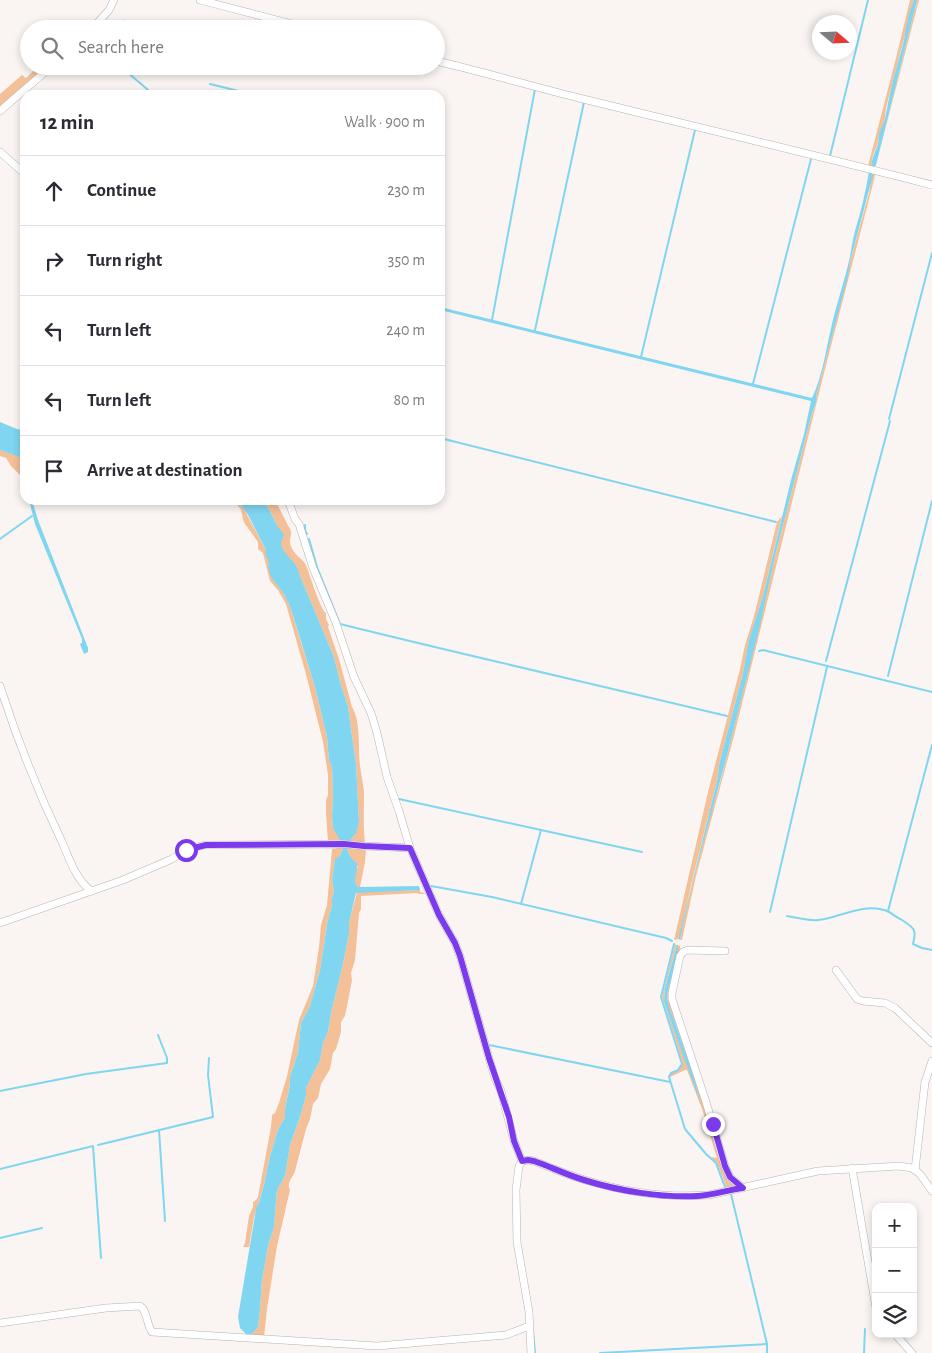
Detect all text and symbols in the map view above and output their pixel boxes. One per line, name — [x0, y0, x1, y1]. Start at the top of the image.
north arrow — [812, 15, 857, 60]
search box — [20, 20, 445, 75]
icon: search — [38, 34, 66, 62]
text: Search here — [78, 38, 164, 57]
text: 12 min — [40, 112, 94, 133]
text: Walk · 900 m — [344, 114, 425, 130]
icon: ahead — [40, 177, 68, 205]
text: Continue — [87, 181, 156, 200]
text: 230 m — [387, 182, 425, 198]
icon: right — [40, 247, 68, 275]
text: Turn right — [87, 251, 162, 270]
text: 350 m — [388, 252, 425, 268]
icon: left — [40, 317, 68, 345]
text: Turn left — [87, 321, 151, 340]
text: 240 m — [386, 322, 425, 338]
icon: left — [40, 387, 68, 415]
text: Turn left — [87, 391, 151, 410]
text: 80 m — [394, 392, 425, 408]
icon: arrive — [40, 457, 68, 485]
text: Arrive at destination — [87, 461, 243, 480]
route start — [175, 839, 198, 862]
route end — [702, 1113, 725, 1136]
map controls — [872, 1203, 917, 1338]
button: + — [872, 1203, 917, 1248]
button: − — [872, 1248, 917, 1293]
button: layers — [872, 1293, 917, 1338]

